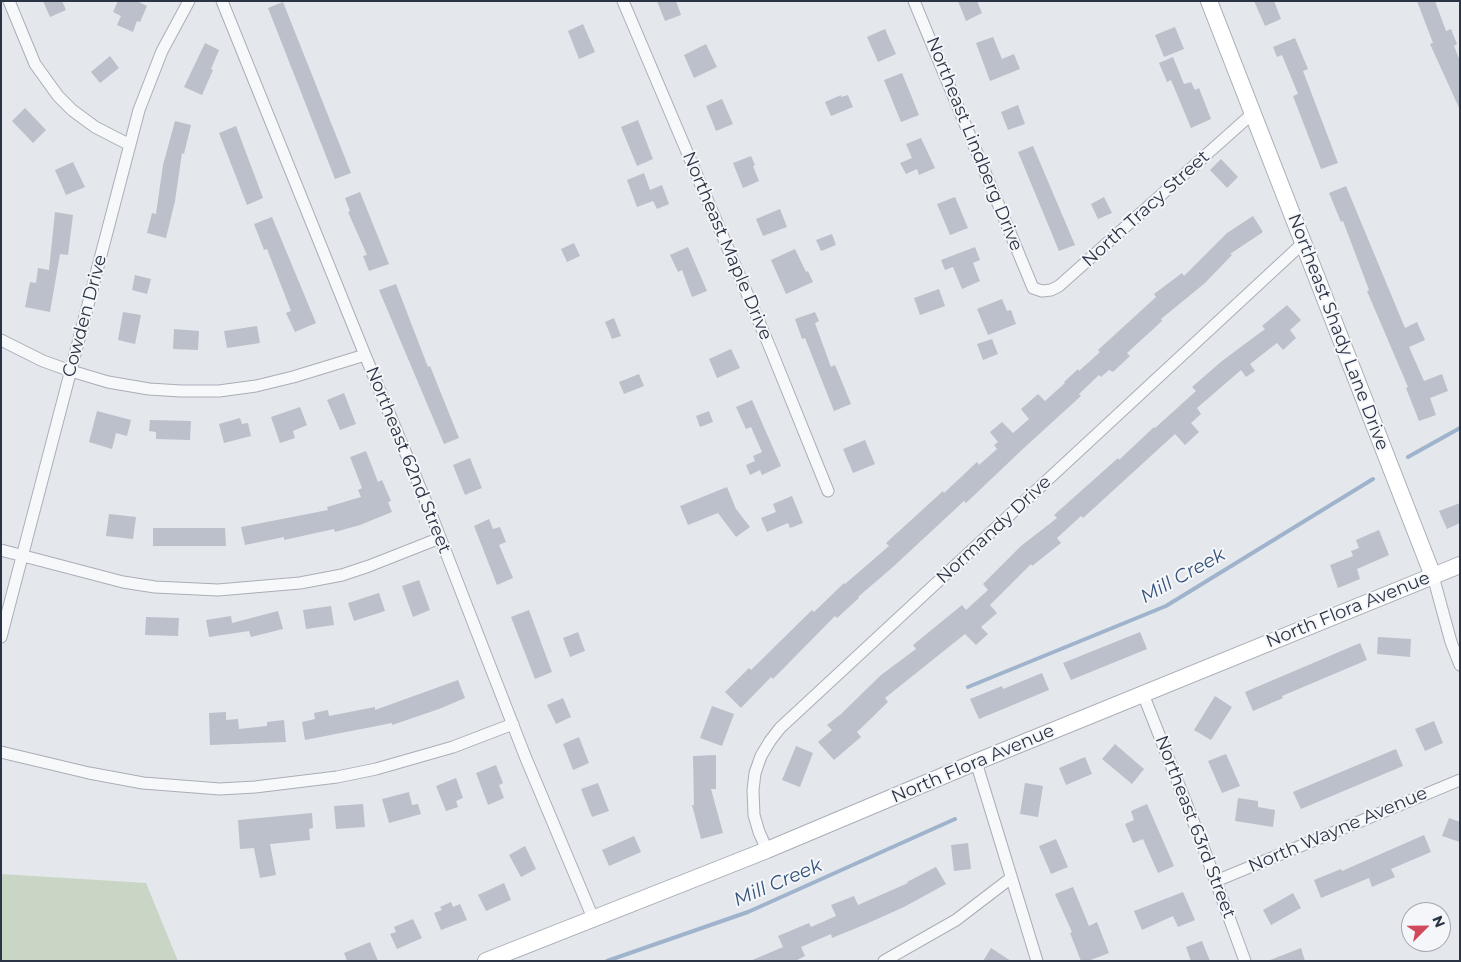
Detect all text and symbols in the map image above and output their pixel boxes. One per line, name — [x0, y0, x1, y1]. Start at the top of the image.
street label: Northeast Lindberg Drive — [921, 34, 1027, 254]
street label: North Tracy Street — [1078, 146, 1214, 272]
street label: Northeast Maple Drive — [677, 149, 777, 343]
street label: Northeast Shady Lane Drive — [1283, 211, 1393, 453]
street label: Cowden Drive — [58, 252, 112, 380]
street label: Northeast 62nd Street — [361, 363, 455, 557]
street label: Normandy Drive — [932, 471, 1056, 589]
water label: Mill Creek — [1136, 543, 1230, 609]
street label: North Flora Avenue — [1263, 567, 1433, 653]
street label: North Flora Avenue — [888, 720, 1058, 808]
street label: Northeast 63rd Street — [1150, 732, 1240, 922]
street label: North Wayne Avenue — [1245, 782, 1431, 878]
water label: Mill Creek — [730, 854, 826, 912]
north arrow — [1401, 902, 1451, 952]
text: N — [1428, 913, 1449, 930]

